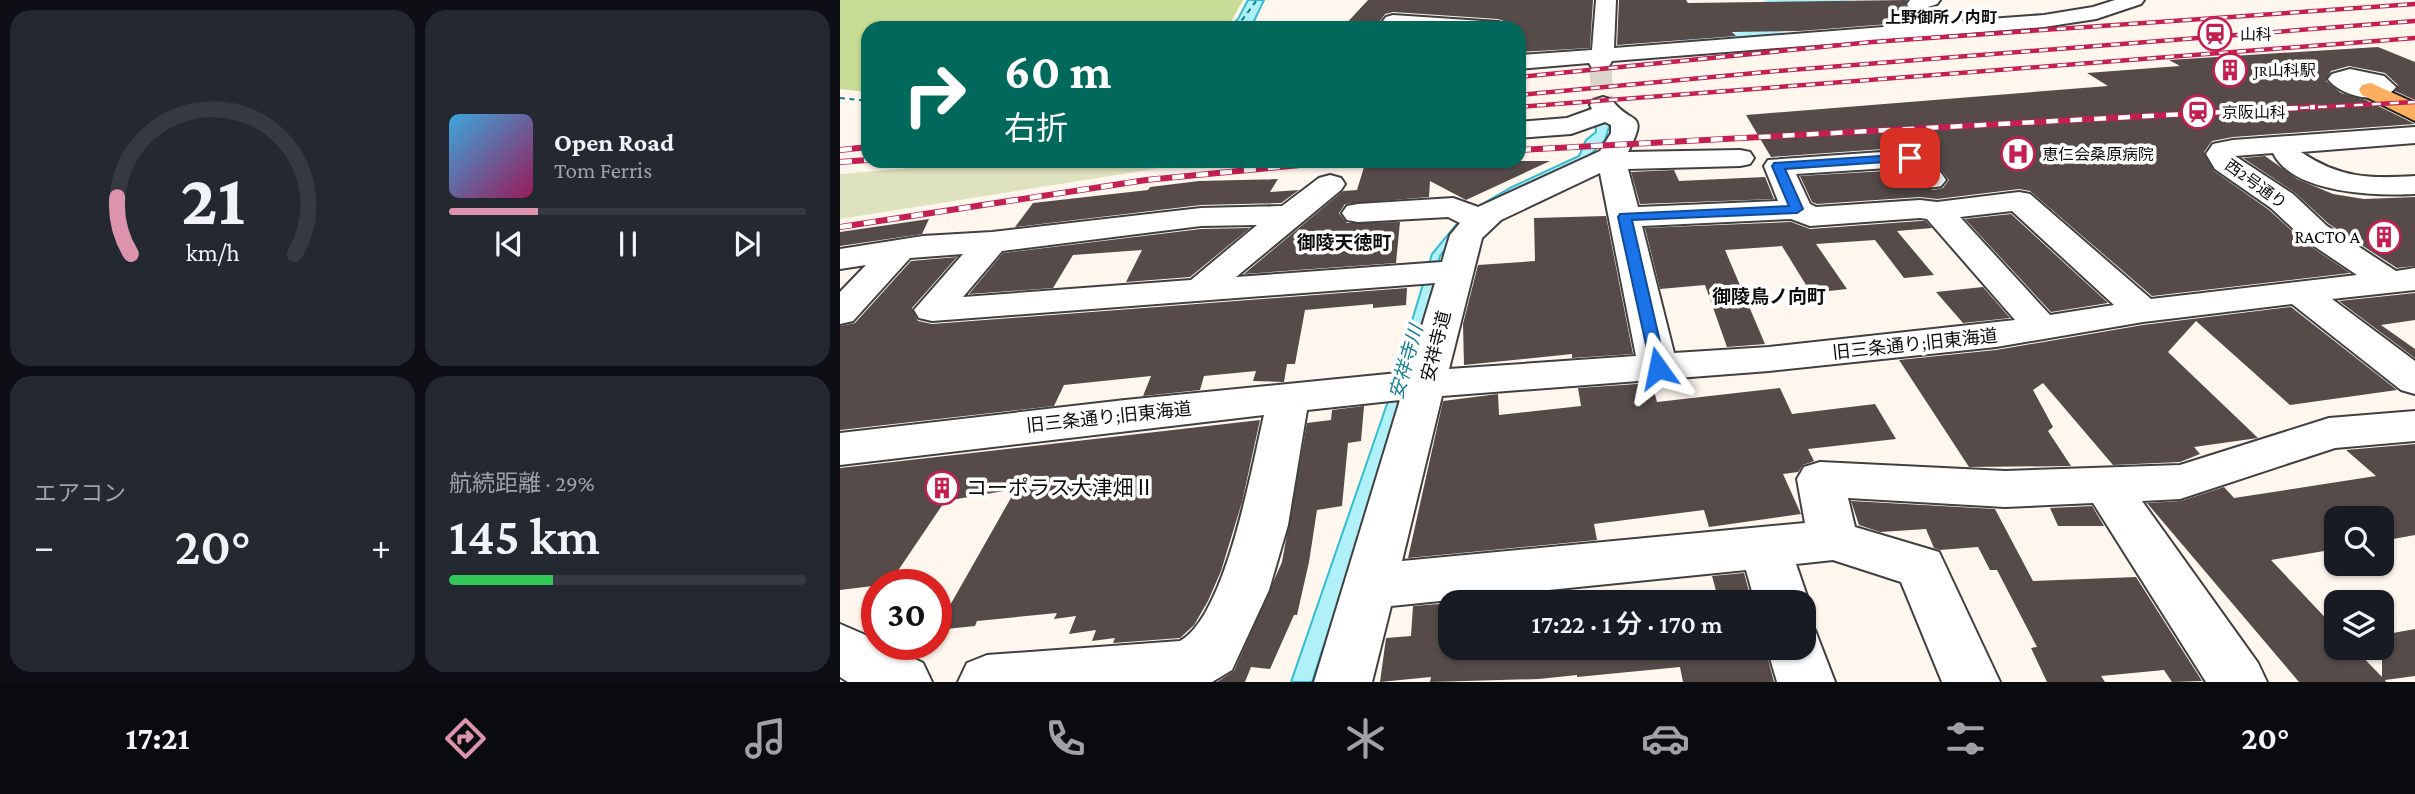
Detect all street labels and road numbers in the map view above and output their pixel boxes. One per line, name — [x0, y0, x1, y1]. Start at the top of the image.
street label: 西2号通り — [2222, 156, 2290, 212]
street label: 安祥寺道 — [1418, 309, 1454, 383]
street label: 旧三条通り;旧東海道 — [1831, 325, 1999, 363]
street label: 旧三条通り;旧東海道 — [1025, 398, 1193, 436]

